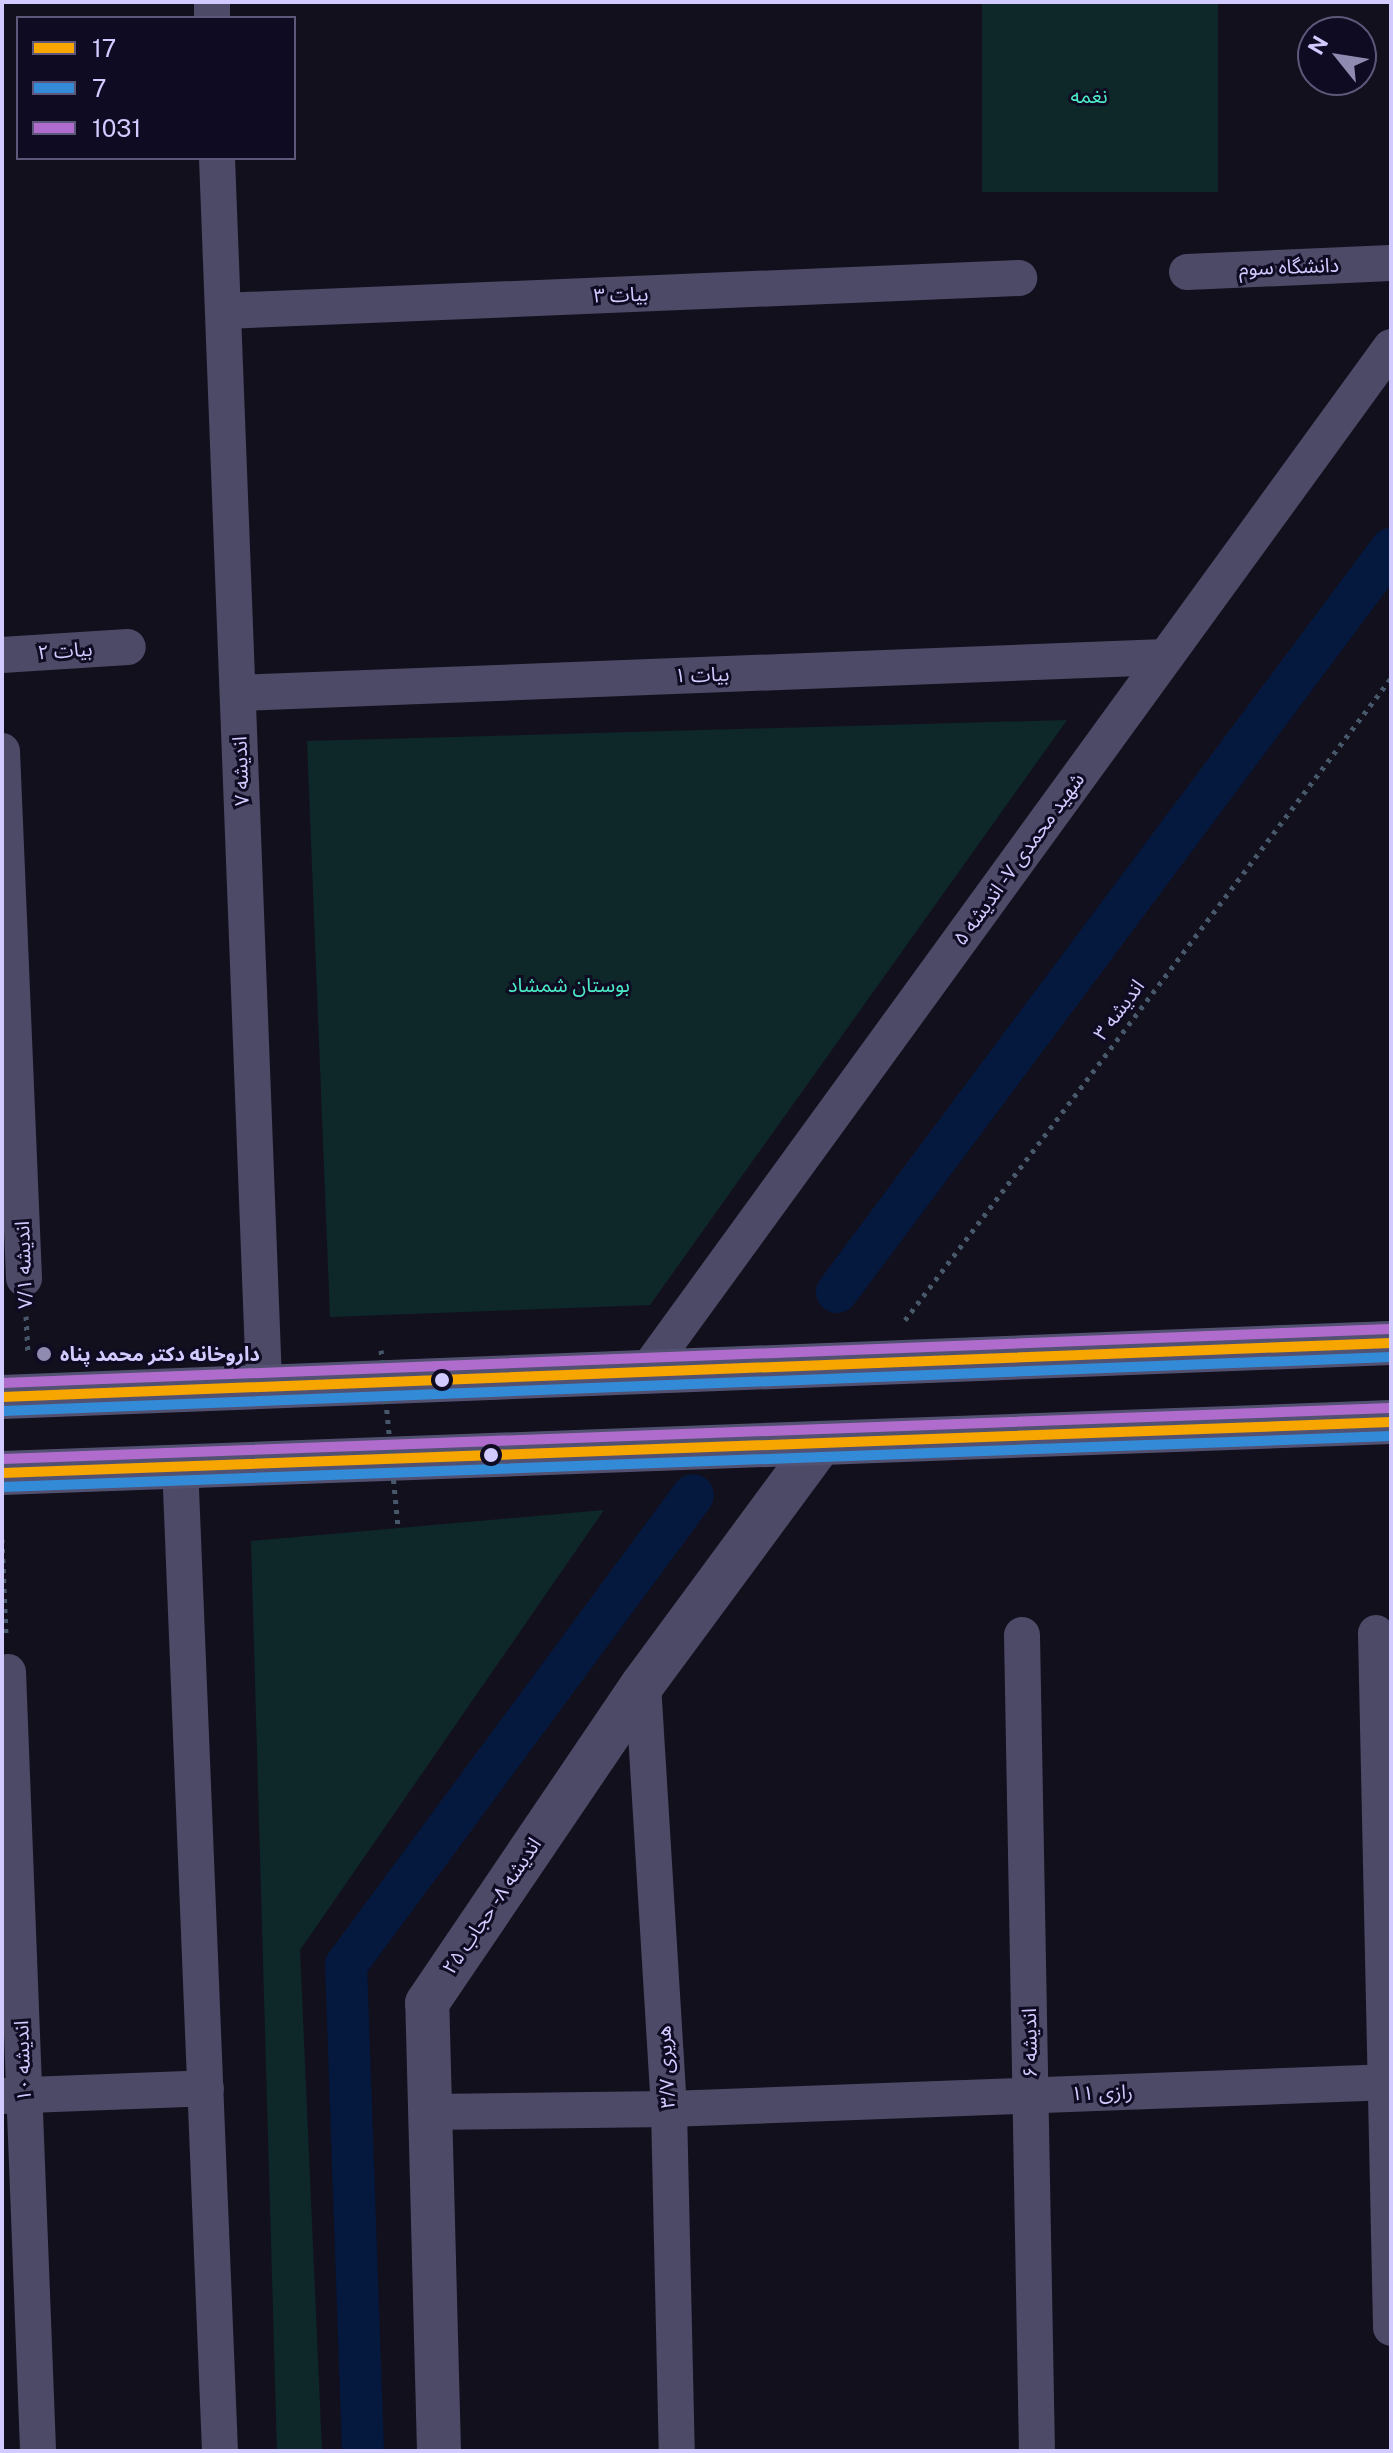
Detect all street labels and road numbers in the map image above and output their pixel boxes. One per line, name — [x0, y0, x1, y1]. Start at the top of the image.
street label: دانشگاه سوم — [1238, 253, 1340, 281]
street label: بیات ۳ — [593, 282, 649, 308]
street label: بیات ۲ — [37, 637, 93, 665]
street label: بیات ۱ — [674, 662, 730, 688]
street label: اندیشه ۷ — [228, 736, 254, 806]
street label: شهید محمدی ۷ - اندیشه ۵ — [947, 766, 1091, 952]
street label: اندیشه ۳ — [1088, 975, 1150, 1045]
street label: اندیشه ۷/۱ — [10, 1220, 38, 1310]
street label: اندیشه ۸ - حجاب ۲۵ — [436, 1831, 548, 1981]
street label: اندیشه ۶ — [1017, 2008, 1043, 2078]
street label: اندیشه ۱۰ — [10, 2020, 36, 2102]
street label: هریری ۳/۷ — [652, 2025, 680, 2109]
street label: رازی ۱۱ — [1071, 2080, 1133, 2106]

